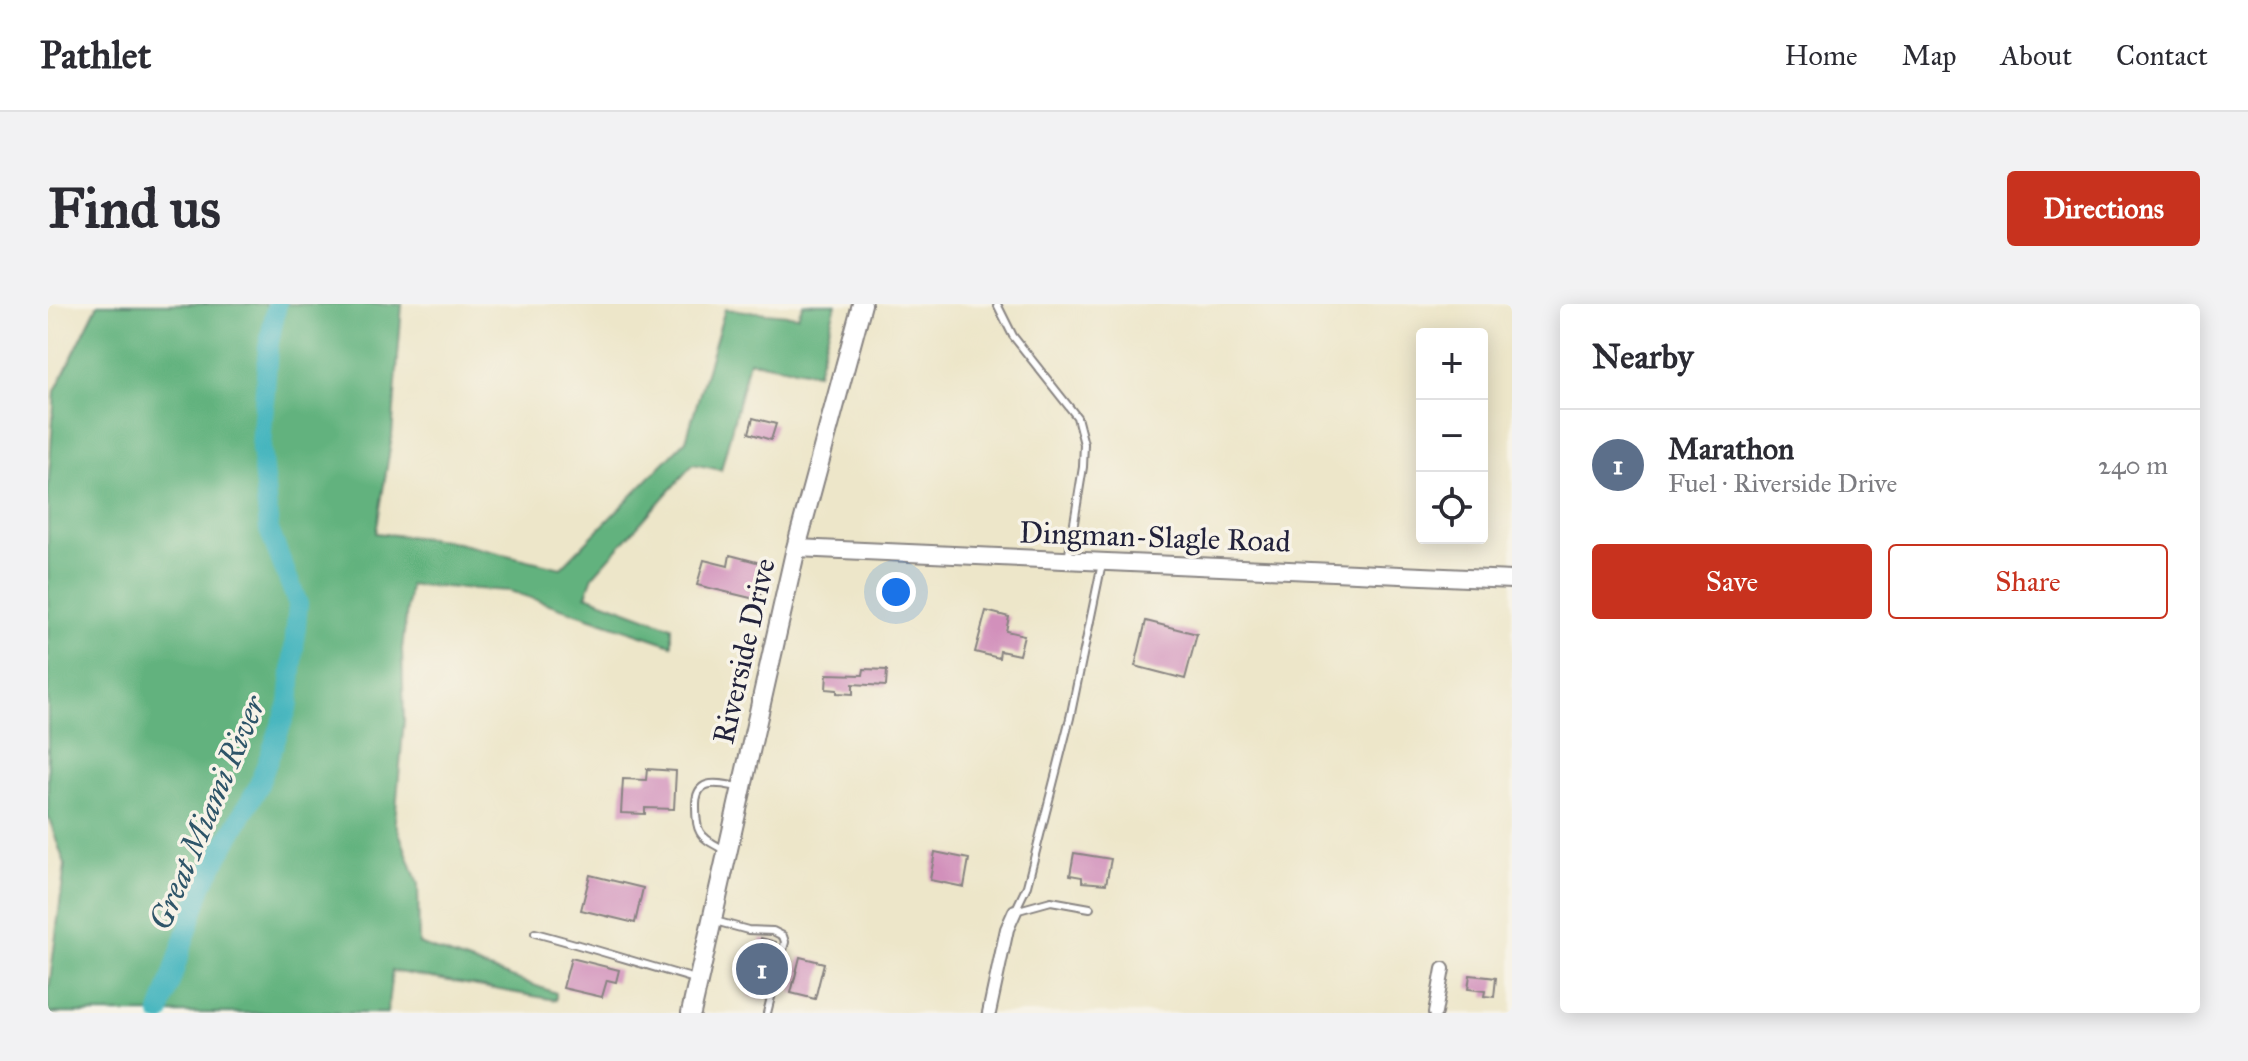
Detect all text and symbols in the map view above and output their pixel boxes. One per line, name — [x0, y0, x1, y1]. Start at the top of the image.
text: Pathlet — [40, 32, 151, 78]
text: Home — [1785, 38, 1858, 73]
text: Map — [1902, 38, 1956, 73]
text: About — [2000, 38, 2072, 73]
text: Contact — [2116, 38, 2208, 73]
button: Directions — [2007, 171, 2200, 246]
text: Find us — [48, 174, 221, 242]
map controls — [1416, 328, 1488, 544]
button: + — [1416, 328, 1488, 400]
text: Nearby — [1592, 336, 1694, 377]
button: − — [1416, 400, 1488, 472]
text: Marathon — [1668, 431, 1794, 467]
text: 1 — [1613, 449, 1623, 481]
text: 240 m — [2098, 449, 2168, 481]
text: Fuel · Riverside Drive — [1668, 467, 1897, 499]
button: locate — [1416, 472, 1488, 544]
street label: Dingman-Slagle Road — [1019, 514, 1291, 560]
button: Save — [1592, 544, 1872, 619]
button: Share — [1888, 544, 2168, 619]
street label: Riverside Drive — [705, 555, 783, 747]
your location — [876, 572, 916, 612]
water label: Great Miami River — [141, 689, 275, 936]
pin: 1 — [736, 939, 788, 999]

